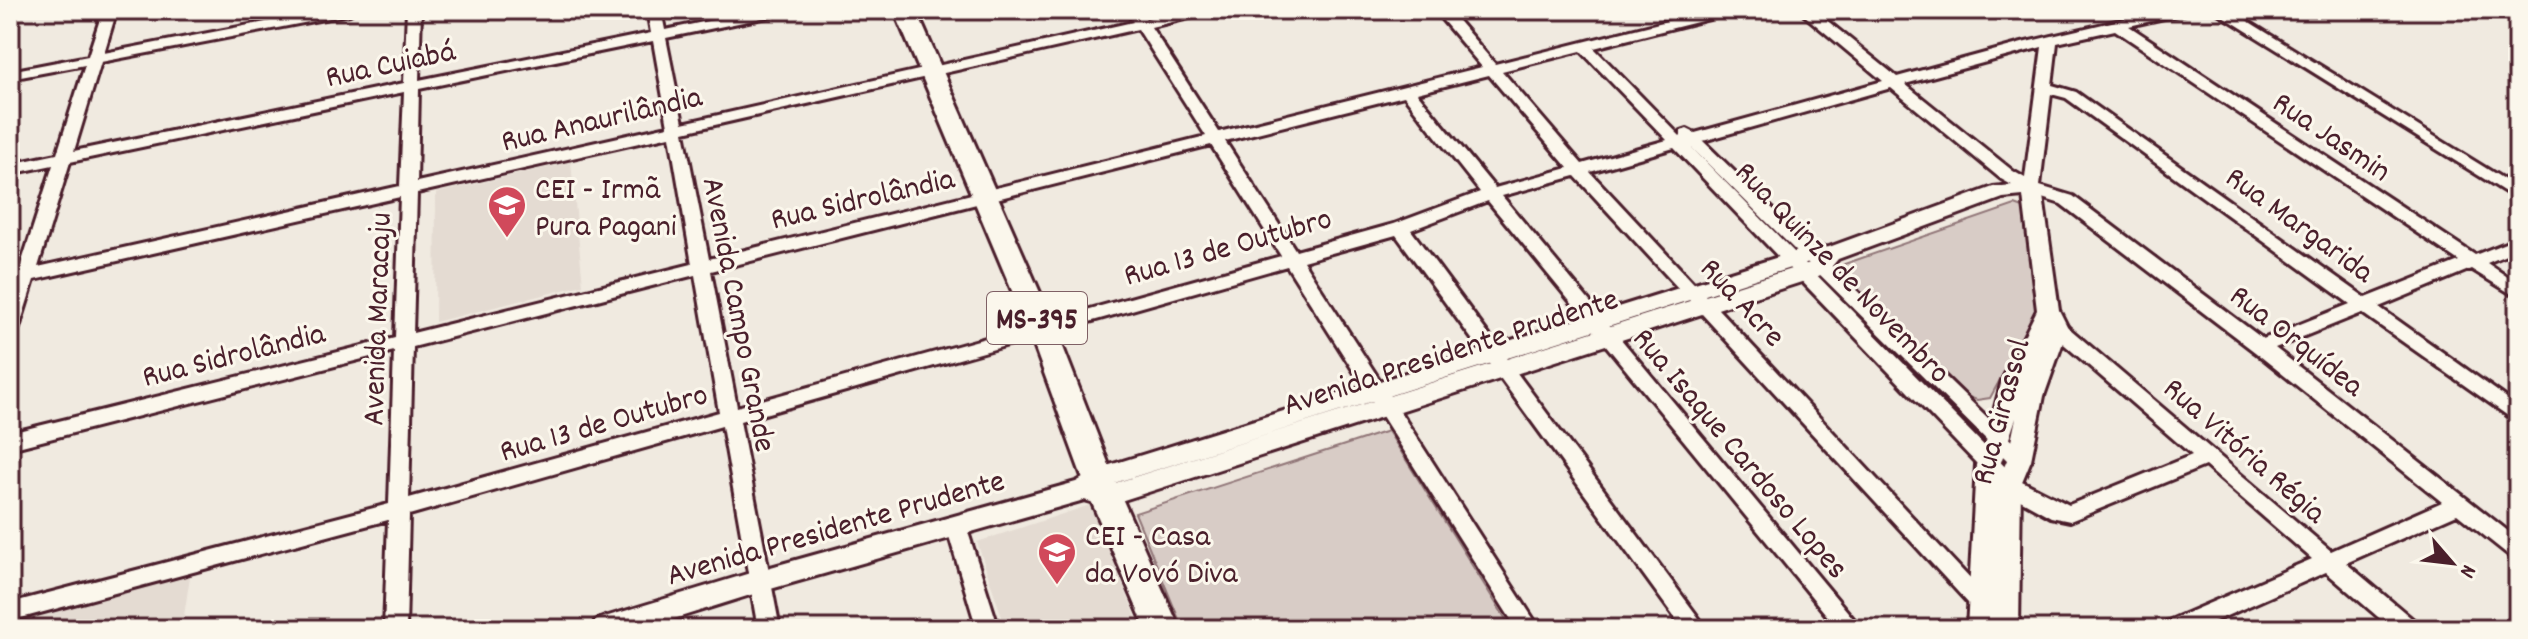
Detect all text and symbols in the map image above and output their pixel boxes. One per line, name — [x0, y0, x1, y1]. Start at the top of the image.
street label: Rua Cuiabá — [322, 31, 460, 103]
street label: Rua Anaurilândia — [497, 76, 708, 167]
street label: Rua Jasmin — [2262, 82, 2399, 196]
street label: Rua Quinze de Novembro — [1722, 153, 1959, 396]
street label: Rua Margarida — [2214, 157, 2383, 297]
street label: Rua Sidrolândia — [767, 158, 960, 245]
place label: CEI - Irmã Pura Pagani — [535, 169, 677, 252]
street label: Avenida Campo Grande — [687, 174, 785, 456]
school or university icon: CEI - Irmã Pura Pagani — [486, 184, 528, 239]
street label: Rua 13 de Outubro — [1119, 198, 1338, 301]
street label: Avenida Maracaju — [353, 212, 407, 427]
street label: Rua Acre — [1687, 249, 1794, 360]
street label: Rua Orquídea — [2218, 276, 2373, 411]
street label: Avenida Presidente Prudente — [1278, 279, 1625, 431]
road number: MS-395 — [987, 292, 1087, 344]
street label: Rua Sidrolândia — [138, 313, 331, 403]
street label: Rua Isaque Cardoso Lopes — [1619, 319, 1857, 591]
street label: Rua Girassol — [1962, 334, 2045, 490]
street label: Rua Vitória Régia — [2151, 369, 2335, 537]
street label: Rua 13 de Outubro — [495, 374, 714, 477]
street label: Avenida Presidente Prudente — [662, 460, 1011, 601]
place label: CEI - Casa da Vovó Diva — [1085, 516, 1239, 599]
north arrow — [2412, 523, 2492, 603]
school or university icon: CEI - Casa da Vovó Diva — [1036, 531, 1078, 586]
text: N — [2450, 559, 2483, 583]

